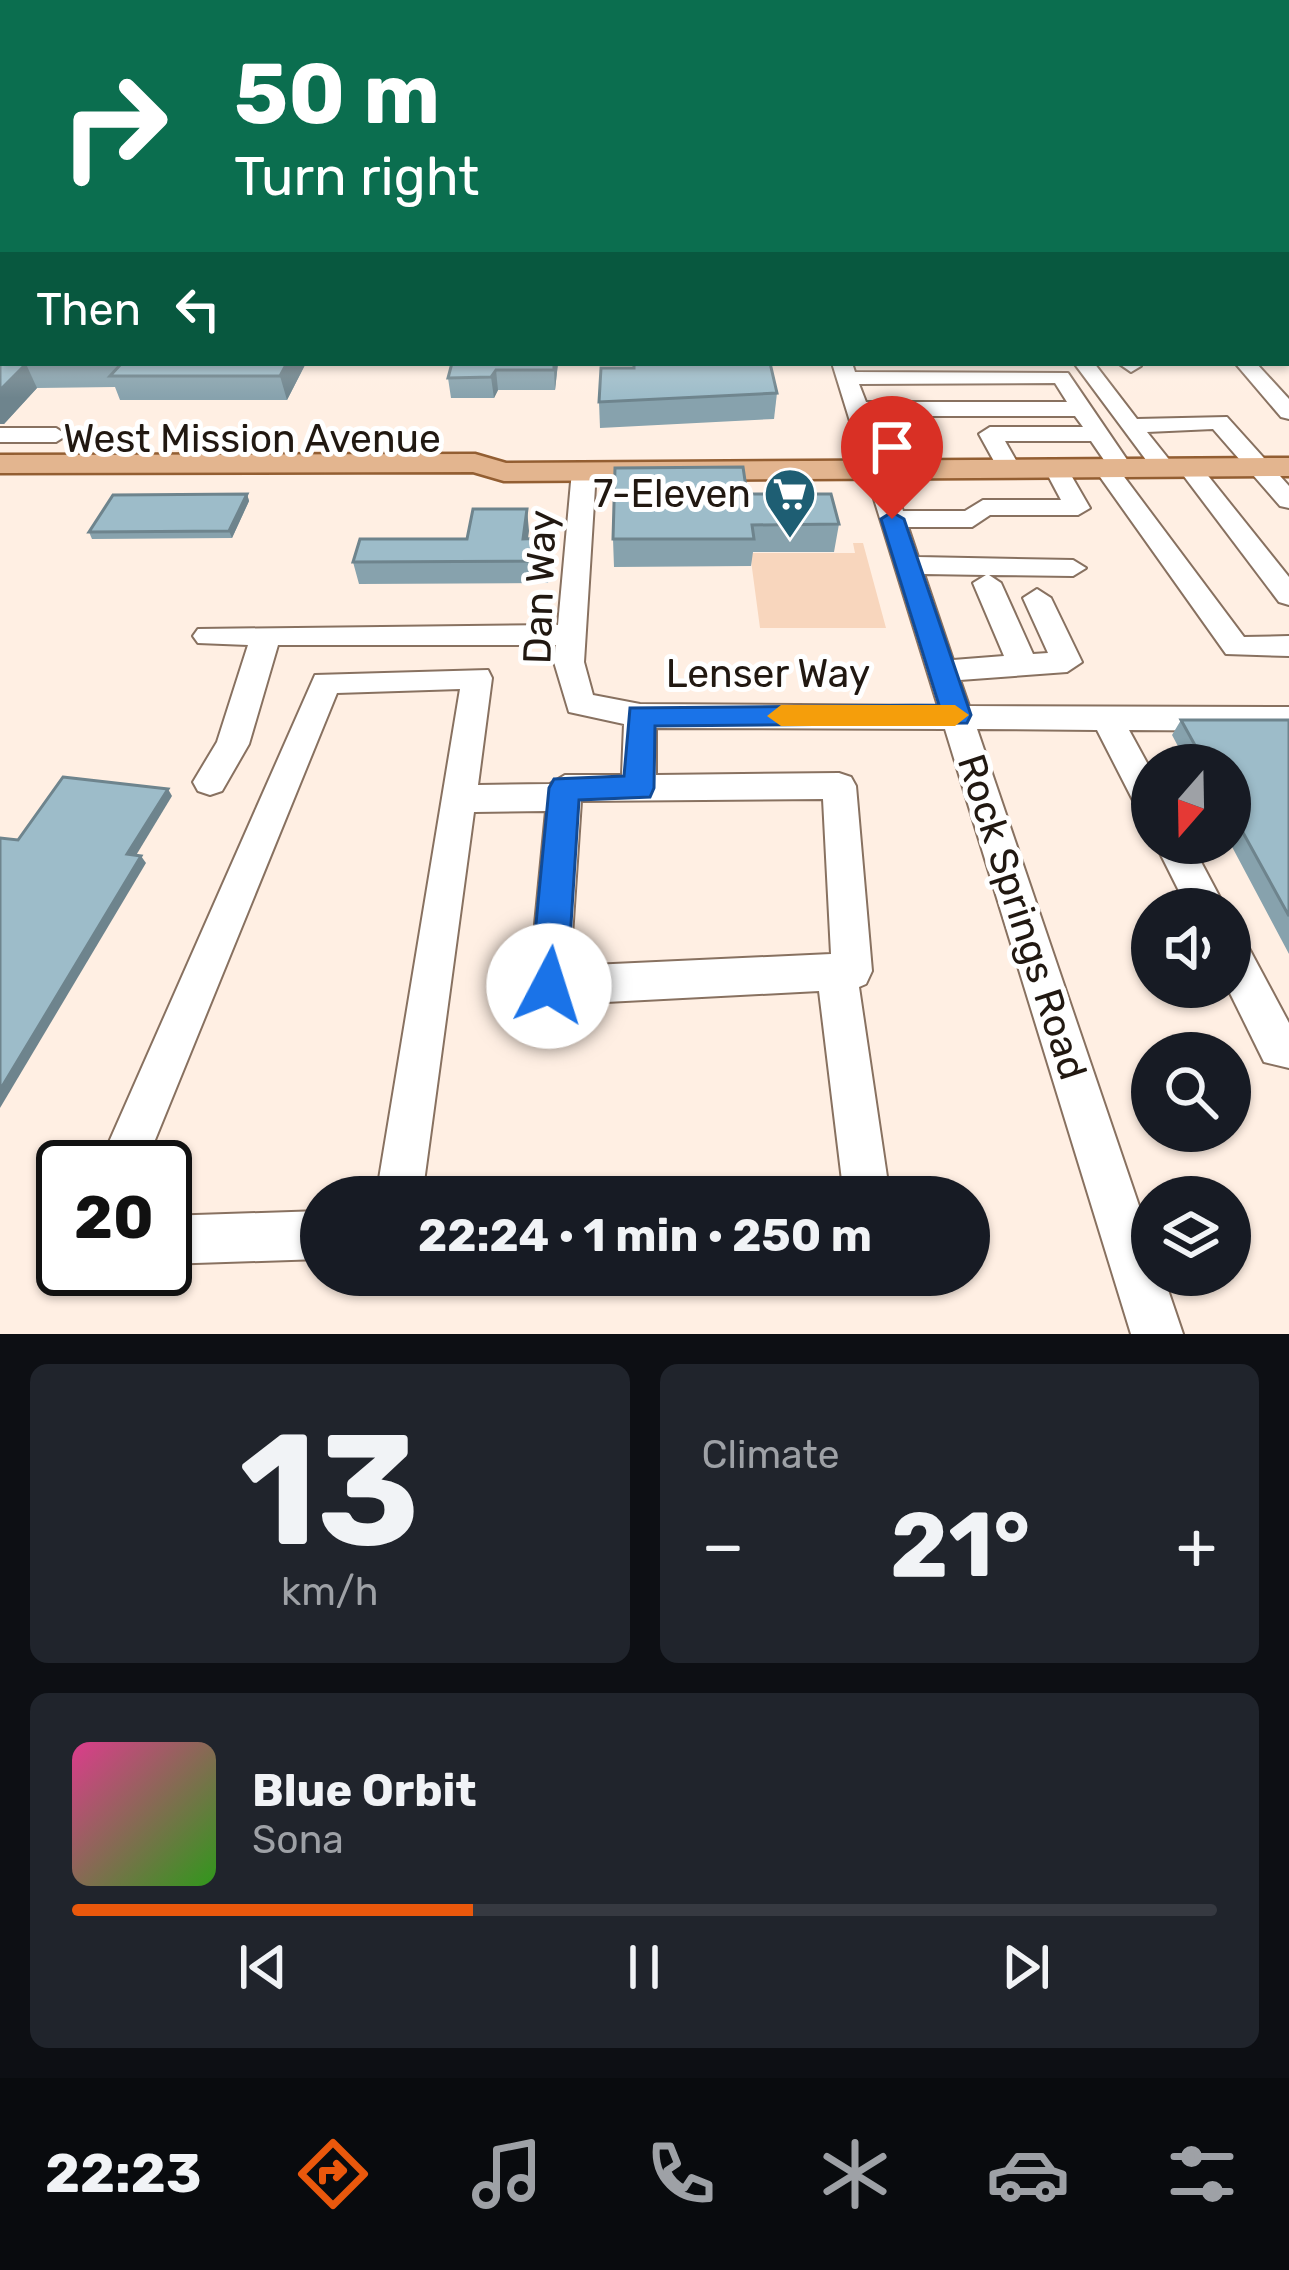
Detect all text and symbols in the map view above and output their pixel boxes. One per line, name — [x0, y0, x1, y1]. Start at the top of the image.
text: 50 m — [234, 44, 440, 144]
icon: right — [36, 48, 192, 204]
text: Turn right — [234, 145, 479, 209]
icon: left — [165, 276, 231, 342]
text: Then — [36, 283, 141, 336]
pin — [841, 396, 943, 519]
icon: arrive — [859, 414, 925, 480]
street label: West Mission Avenue — [63, 416, 441, 462]
supermarket icon: 7-Eleven — [762, 466, 818, 540]
place label: 7-Eleven — [593, 471, 751, 517]
street label: Dan Way — [514, 509, 566, 665]
street label: Lenser Way — [666, 651, 870, 697]
north arrow — [1131, 744, 1251, 864]
map controls — [1131, 744, 1251, 1296]
street label: Rock Springs Road — [948, 749, 1096, 1085]
button: sound — [1131, 888, 1251, 1008]
position arrow — [486, 923, 612, 1049]
button: search — [1131, 1032, 1251, 1152]
speed limit sign: 20 — [36, 1140, 192, 1296]
button: layers — [1131, 1176, 1251, 1296]
text: 22:24 · 1 min · 250 m — [418, 1209, 872, 1262]
text: 13 — [240, 1398, 420, 1583]
text: Climate — [702, 1432, 840, 1478]
text: 21° — [890, 1492, 1030, 1599]
text: − — [702, 1506, 744, 1585]
text: + — [1176, 1506, 1217, 1585]
text: km/h — [281, 1569, 378, 1615]
text: Blue Orbit — [252, 1764, 476, 1817]
text: Sona — [252, 1817, 344, 1863]
icon: previous — [230, 1934, 296, 2000]
icon: pause — [611, 1934, 677, 2000]
icon: next — [993, 1934, 1059, 2000]
icon: directions — [291, 2132, 375, 2216]
icon: music — [465, 2132, 549, 2216]
icon: phone — [639, 2132, 723, 2216]
icon: climate — [813, 2132, 897, 2216]
icon: car — [986, 2132, 1070, 2216]
icon: filters — [1160, 2132, 1244, 2216]
text: 22:23 — [45, 2142, 202, 2206]

